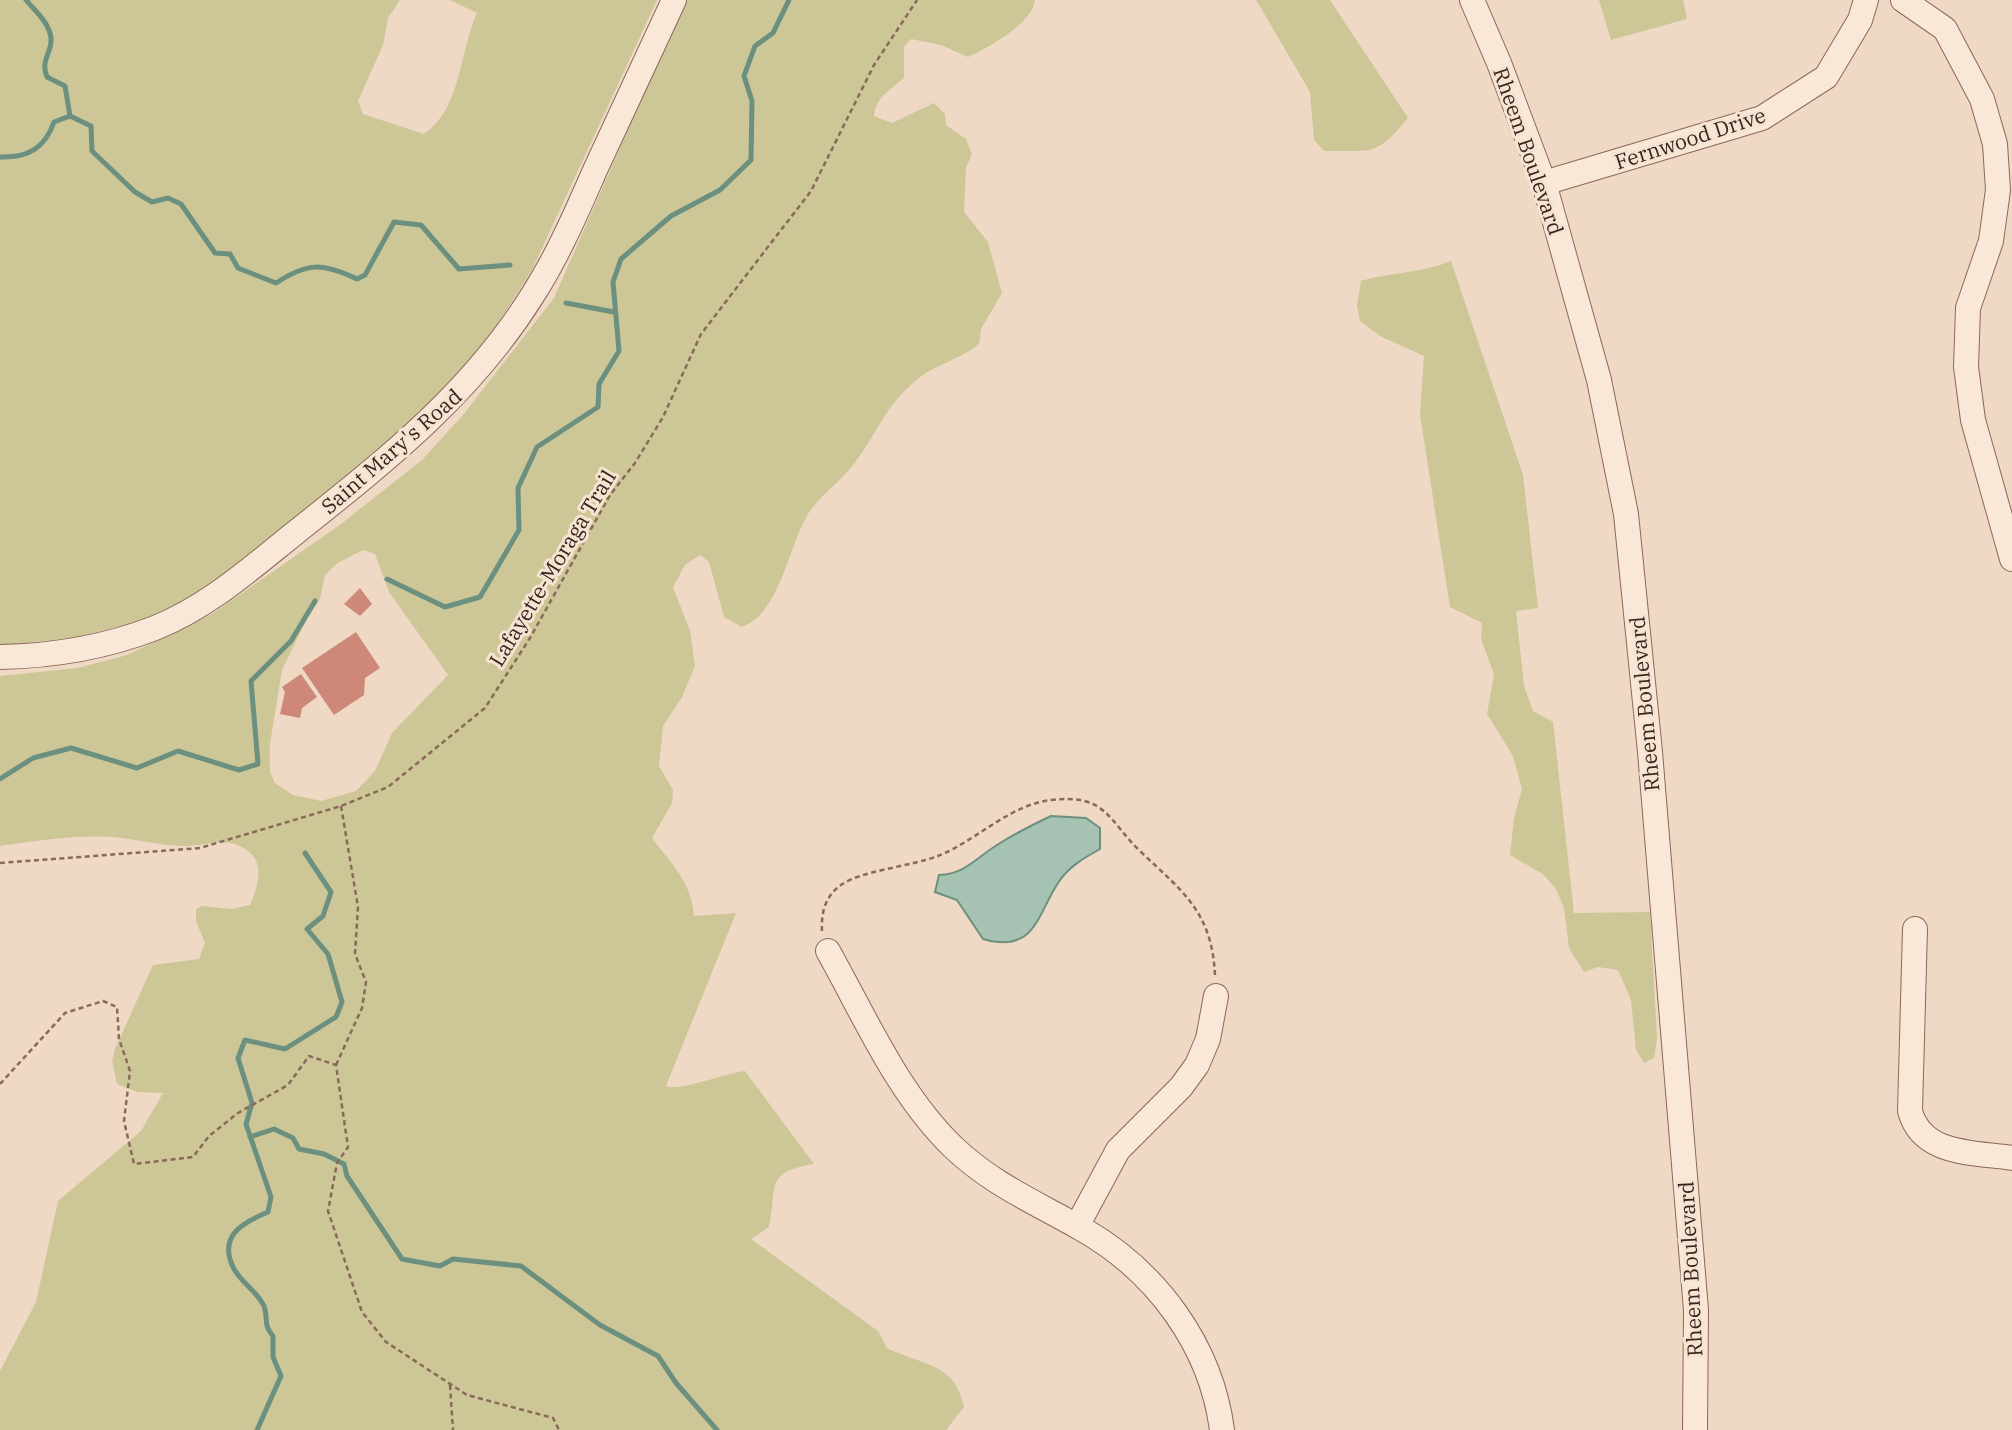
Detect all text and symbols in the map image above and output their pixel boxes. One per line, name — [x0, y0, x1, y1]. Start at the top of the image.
street label: Rheem Boulevard — [1487, 63, 1571, 239]
street label: Fernwood Drive — [1611, 100, 1769, 176]
street label: Saint Mary's Road — [315, 382, 467, 520]
street label: Lafayette-Moraga Trail — [482, 465, 622, 671]
street label: Rheem Boulevard — [1622, 615, 1666, 793]
street label: Rheem Boulevard — [1671, 1180, 1709, 1357]

